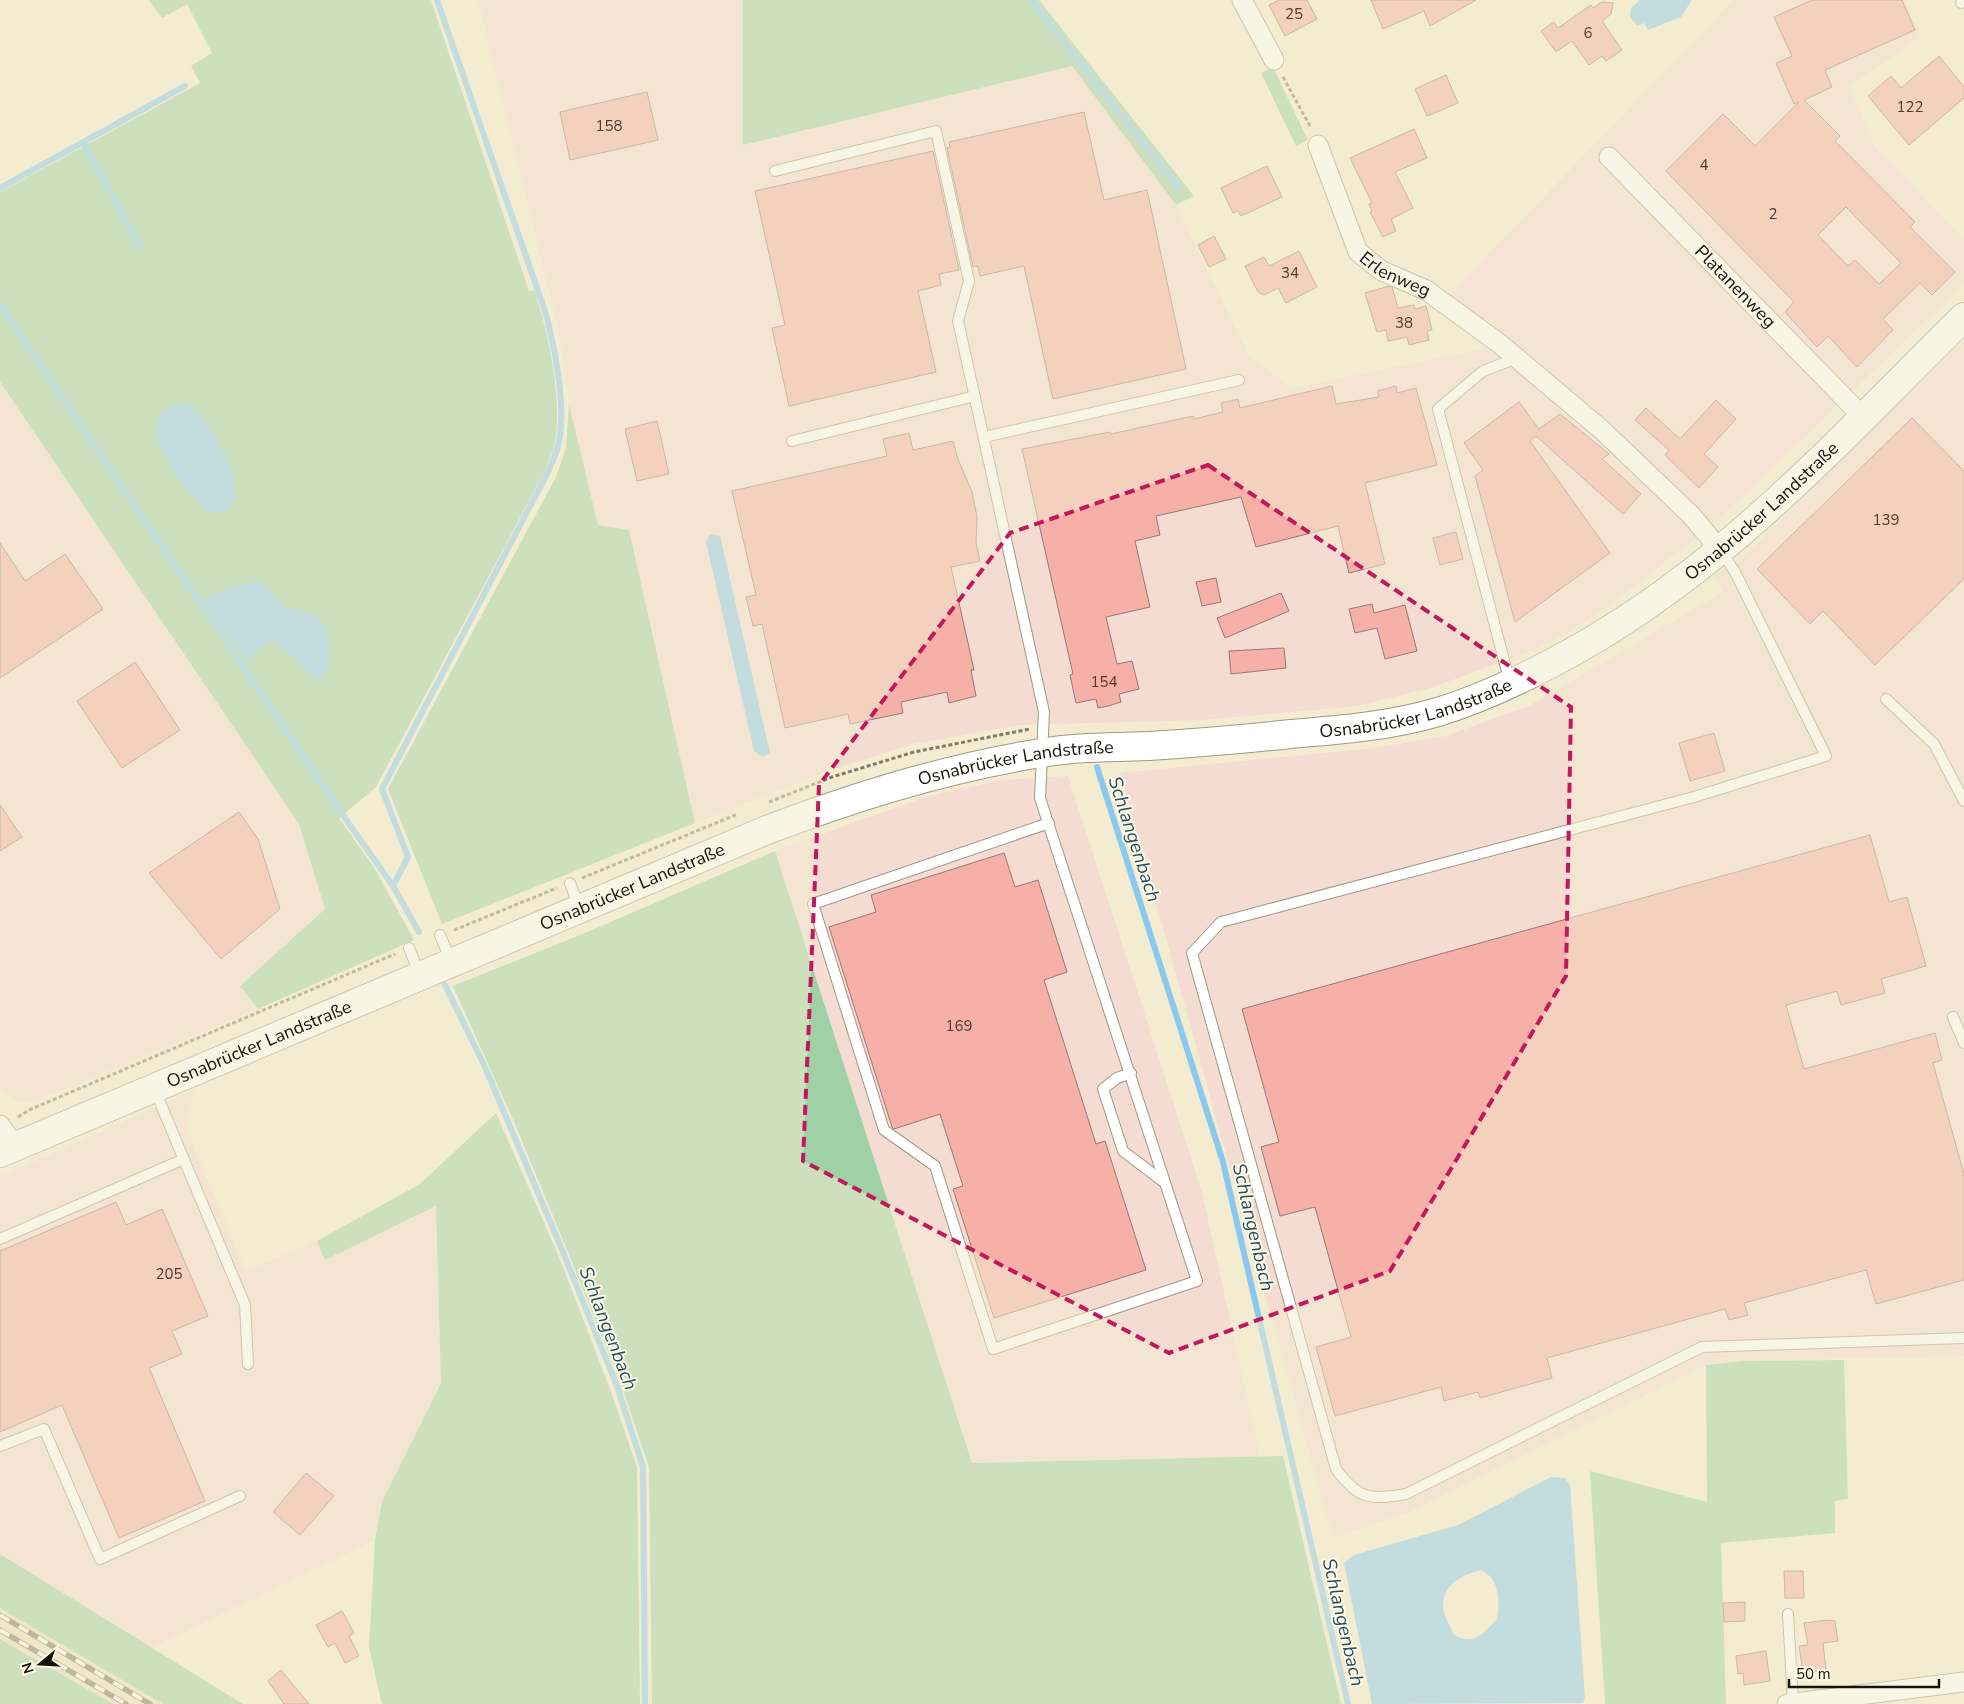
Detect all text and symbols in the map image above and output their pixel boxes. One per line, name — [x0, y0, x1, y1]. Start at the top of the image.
house number: 25 — [1285, 4, 1303, 24]
house number: 6 — [1583, 23, 1593, 43]
house number: 122 — [1896, 97, 1924, 117]
house number: 158 — [595, 116, 623, 136]
house number: 4 — [1699, 155, 1709, 175]
house number: 2 — [1768, 204, 1778, 224]
street label: Platanenweg — [1689, 240, 1782, 333]
street label: Erlenweg — [1355, 246, 1434, 303]
house number: 34 — [1281, 263, 1299, 283]
house number: 38 — [1395, 313, 1413, 333]
street label: Osnabrücker Landstraße — [1679, 436, 1844, 586]
house number: 139 — [1872, 510, 1900, 530]
house number: 154 — [1090, 672, 1118, 692]
street label: Osnabrücker Landstraße — [1318, 673, 1516, 744]
street label: Osnabrücker Landstraße — [915, 735, 1114, 791]
water label: Schlangenbach — [1102, 773, 1167, 905]
street label: Osnabrücker Landstraße — [536, 837, 728, 936]
street label: Osnabrücker Landstraße — [163, 994, 355, 1094]
house number: 169 — [945, 1016, 973, 1036]
water label: Schlangenbach — [1226, 1161, 1280, 1294]
water label: Schlangenbach — [573, 1263, 644, 1394]
house number: 205 — [155, 1264, 183, 1284]
water label: Schlangenbach — [1316, 1556, 1370, 1689]
north arrow — [15, 1639, 65, 1689]
scale bar — [1789, 1656, 1939, 1688]
text: N — [17, 1660, 39, 1676]
text: 50 m — [1796, 1664, 1831, 1684]

